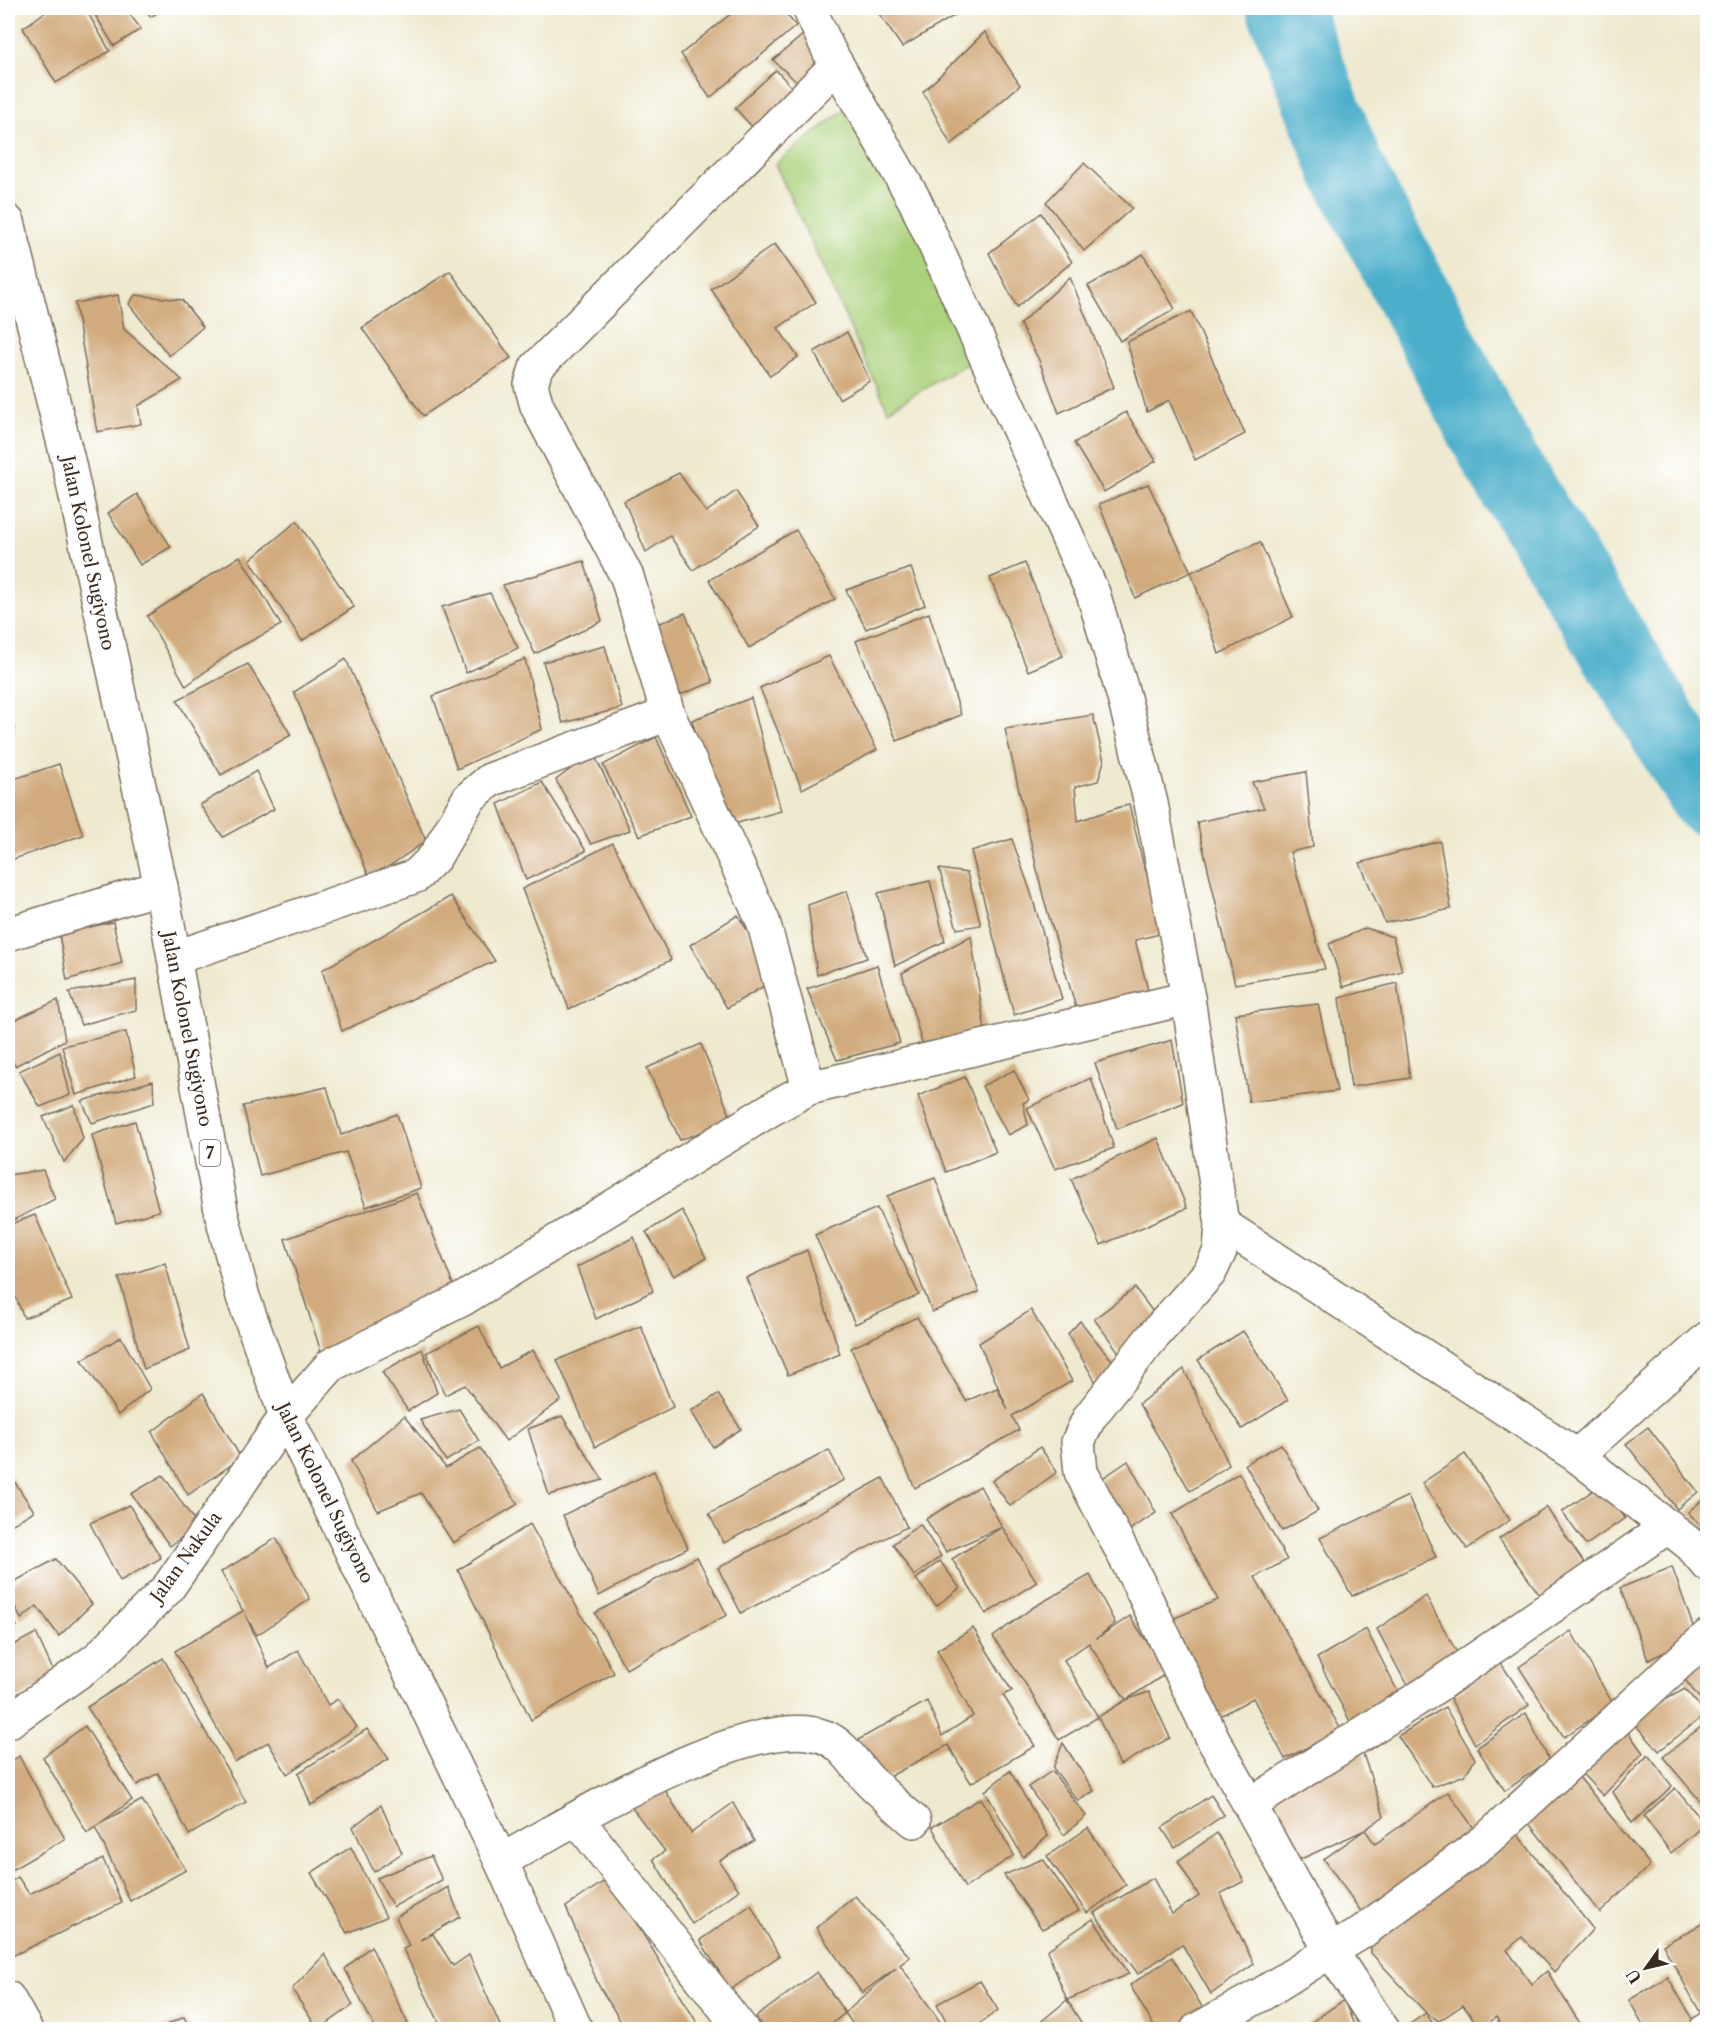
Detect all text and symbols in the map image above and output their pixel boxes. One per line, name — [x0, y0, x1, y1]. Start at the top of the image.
street label: Jalan Kolonel Sugiyono — [56, 451, 119, 652]
street label: Jalan Kolonel Sugiyono — [157, 927, 217, 1128]
road number: 7 — [200, 1140, 220, 1166]
street label: Jalan Kolonel Sugiyono — [270, 1396, 378, 1587]
street label: Jalan Nakula — [144, 1507, 227, 1609]
north arrow — [1616, 1938, 1676, 1998]
text: U — [1622, 1965, 1645, 1987]

